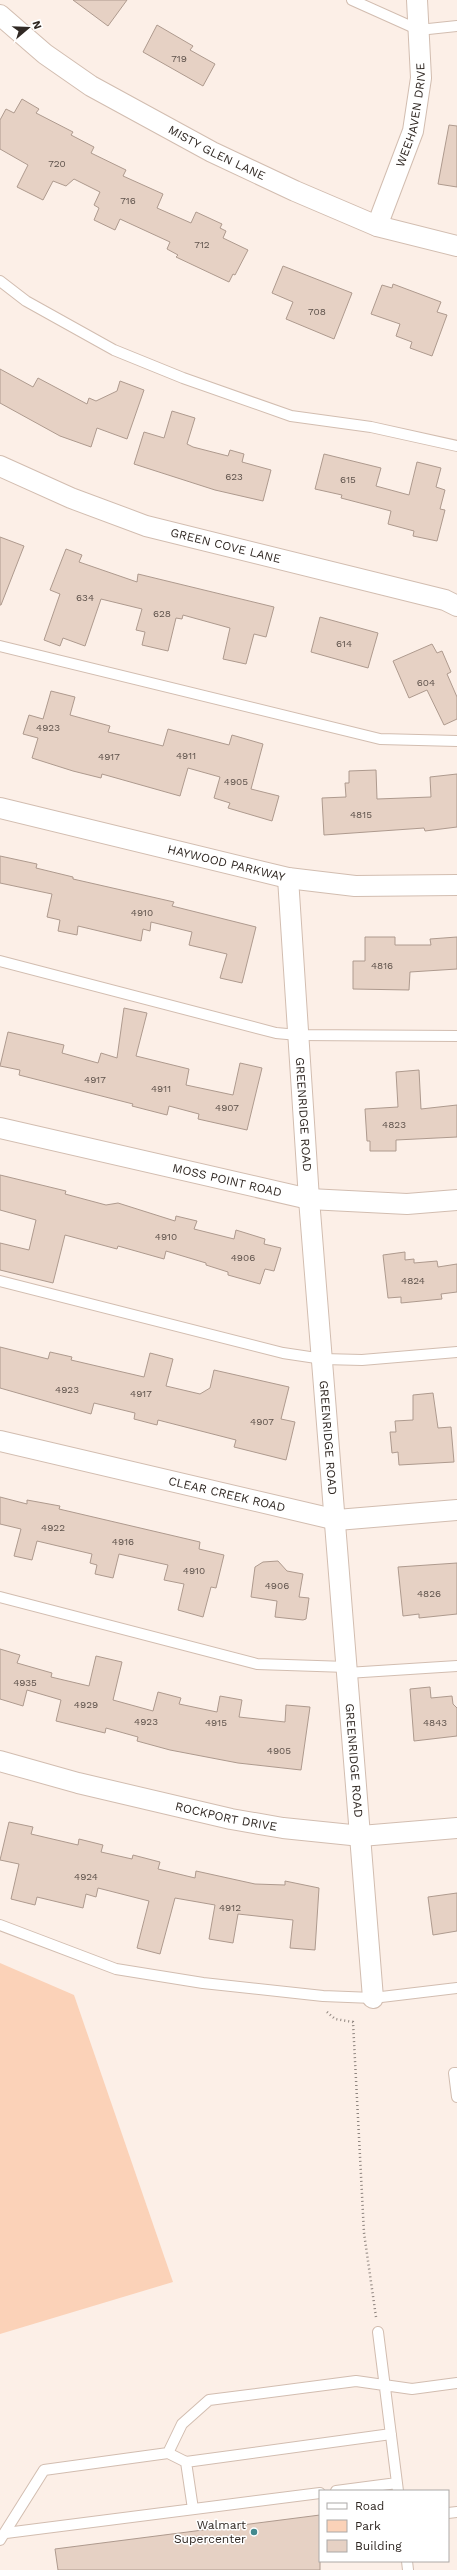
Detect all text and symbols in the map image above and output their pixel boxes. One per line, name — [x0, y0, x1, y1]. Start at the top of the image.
north arrow — [8, 8, 48, 48]
text: N — [30, 19, 44, 31]
house number: 719 — [171, 53, 187, 64]
street label: WEEHAVEN DRIVE — [393, 62, 428, 169]
street label: MISTY GLEN LANE — [166, 122, 268, 183]
house number: 720 — [48, 158, 66, 169]
house number: 716 — [120, 195, 136, 206]
house number: 712 — [194, 239, 210, 250]
house number: 708 — [308, 306, 326, 317]
house number: 623 — [225, 471, 243, 482]
house number: 615 — [340, 474, 356, 485]
street label: GREEN COVE LANE — [169, 525, 283, 566]
house number: 634 — [76, 592, 94, 603]
house number: 628 — [153, 608, 171, 619]
house number: 614 — [336, 638, 352, 649]
house number: 604 — [417, 677, 435, 688]
house number: 4923 — [36, 722, 60, 733]
house number: 4911 — [176, 750, 196, 761]
house number: 4917 — [98, 751, 120, 762]
house number: 4905 — [224, 776, 248, 787]
house number: 4815 — [350, 809, 372, 820]
street label: HAYWOOD PARKWAY — [166, 842, 287, 884]
house number: 4910 — [131, 907, 153, 918]
house number: 4816 — [371, 960, 393, 971]
street label: GREENRIDGE ROAD — [293, 1057, 314, 1172]
house number: 4917 — [84, 1074, 106, 1085]
house number: 4911 — [151, 1083, 171, 1094]
house number: 4907 — [215, 1102, 239, 1113]
house number: 4823 — [382, 1119, 406, 1130]
street label: MOSS POINT ROAD — [171, 1161, 283, 1200]
house number: 4910 — [155, 1231, 177, 1242]
house number: 4906 — [231, 1252, 255, 1263]
house number: 4824 — [401, 1275, 425, 1286]
street label: GREENRIDGE ROAD — [317, 1380, 340, 1495]
house number: 4923 — [55, 1384, 79, 1395]
house number: 4917 — [130, 1388, 152, 1399]
house number: 4907 — [250, 1416, 274, 1427]
street label: CLEAR CREEK ROAD — [167, 1474, 287, 1515]
house number: 4922 — [41, 1522, 65, 1533]
house number: 4916 — [112, 1536, 134, 1547]
house number: 4910 — [183, 1565, 205, 1576]
house number: 4906 — [265, 1580, 289, 1591]
house number: 4826 — [417, 1588, 441, 1599]
house number: 4935 — [13, 1677, 37, 1688]
house number: 4929 — [74, 1699, 98, 1710]
street label: GREENRIDGE ROAD — [342, 1703, 366, 1818]
house number: 4923 — [134, 1716, 158, 1727]
house number: 4915 — [205, 1717, 227, 1728]
house number: 4843 — [423, 1717, 447, 1728]
house number: 4905 — [267, 1745, 291, 1756]
street label: ROCKPORT DRIVE — [174, 1799, 279, 1834]
house number: 4924 — [74, 1871, 98, 1882]
house number: 4912 — [219, 1902, 241, 1913]
legend — [319, 2490, 449, 2562]
text: Road — [355, 2499, 384, 2513]
place label: Walmart Supercenter — [174, 2518, 246, 2546]
text: Park — [355, 2519, 381, 2533]
marker: Walmart Supercenter — [249, 2527, 259, 2537]
text: Building — [355, 2539, 402, 2553]

